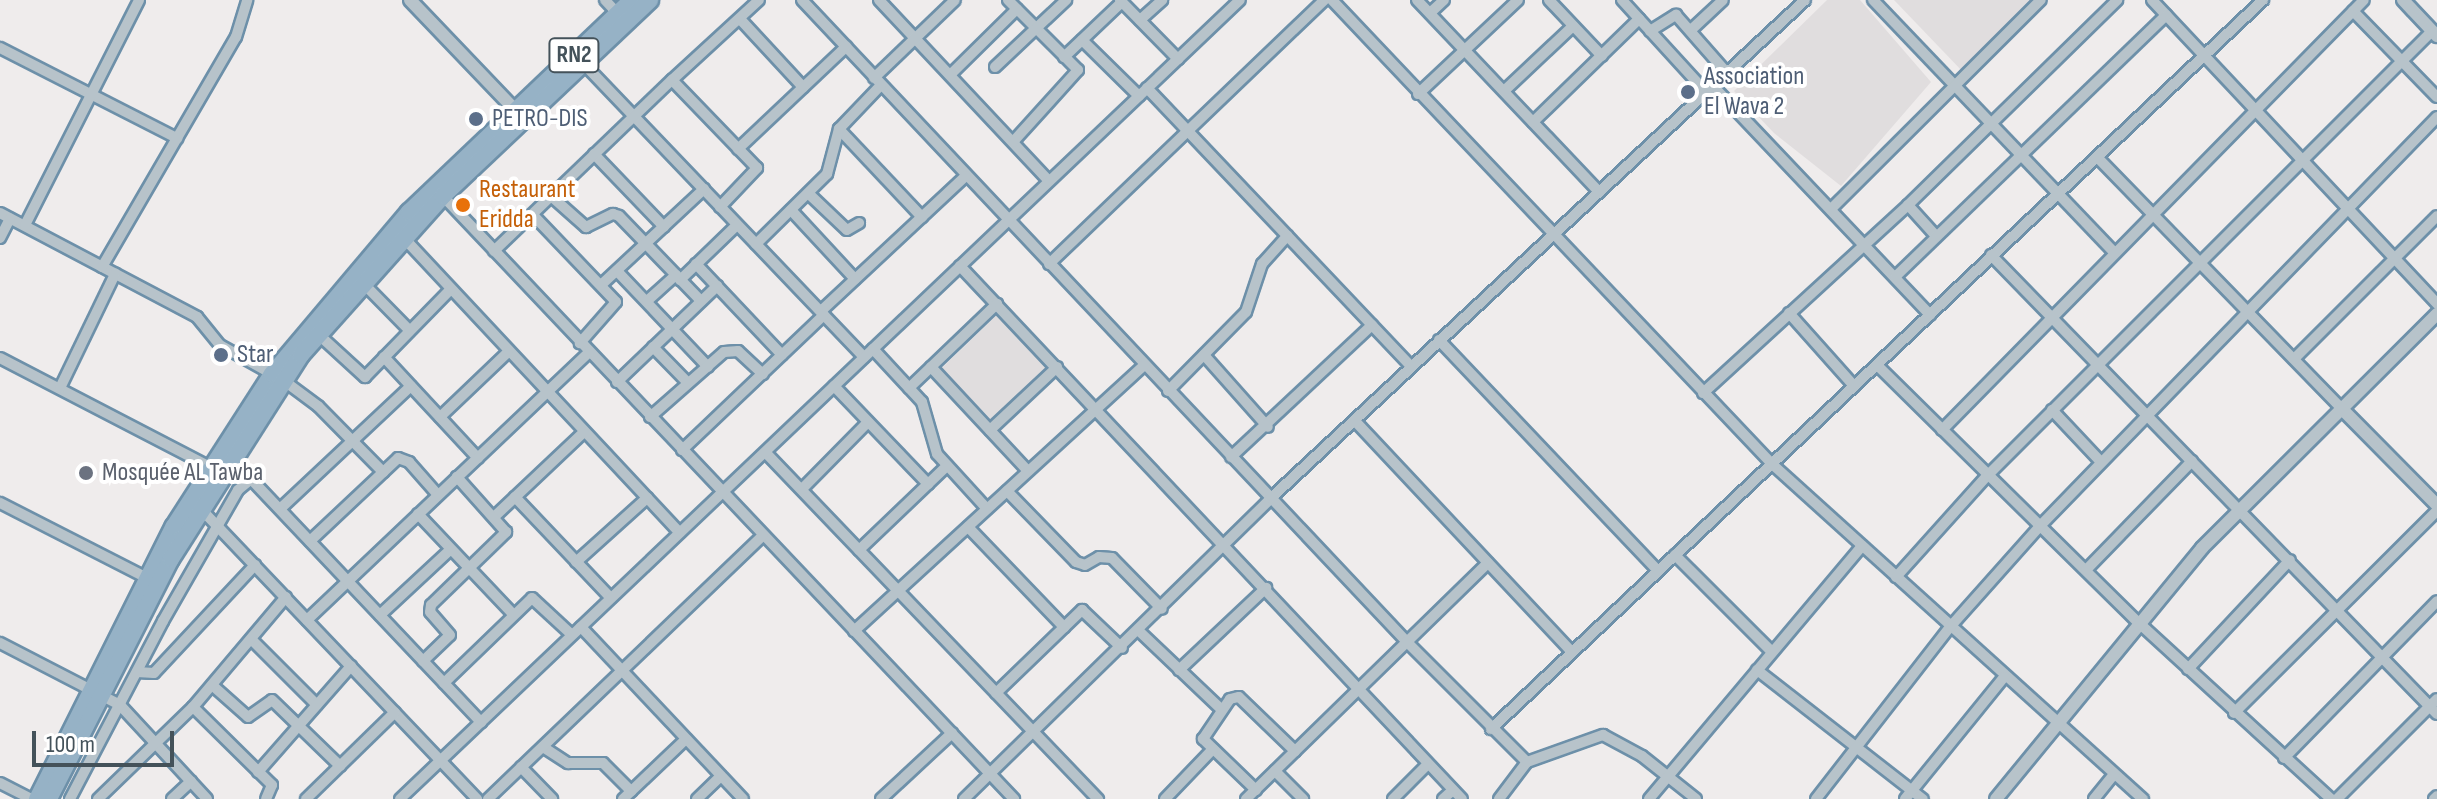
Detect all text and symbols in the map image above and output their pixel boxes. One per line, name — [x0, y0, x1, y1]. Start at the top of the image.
road number: RN2 — [548, 35, 600, 75]
place label: Association El Wava 2 — [1704, 61, 1804, 122]
marker: Association El Wava 2 — [1679, 83, 1697, 101]
place label: PETRO-DIS — [492, 103, 588, 135]
marker: PETRO-DIS — [467, 110, 485, 128]
place label: Restaurant Eridda — [479, 174, 575, 236]
marker: Restaurant Eridda — [454, 196, 472, 214]
place label: Star — [237, 339, 273, 371]
marker: Star — [212, 346, 230, 364]
place label: Mosquée AL Tawba — [102, 457, 263, 489]
marker: Mosquée AL Tawba — [77, 464, 95, 482]
scale bar — [36, 715, 178, 765]
text: 100 m — [46, 730, 95, 759]

